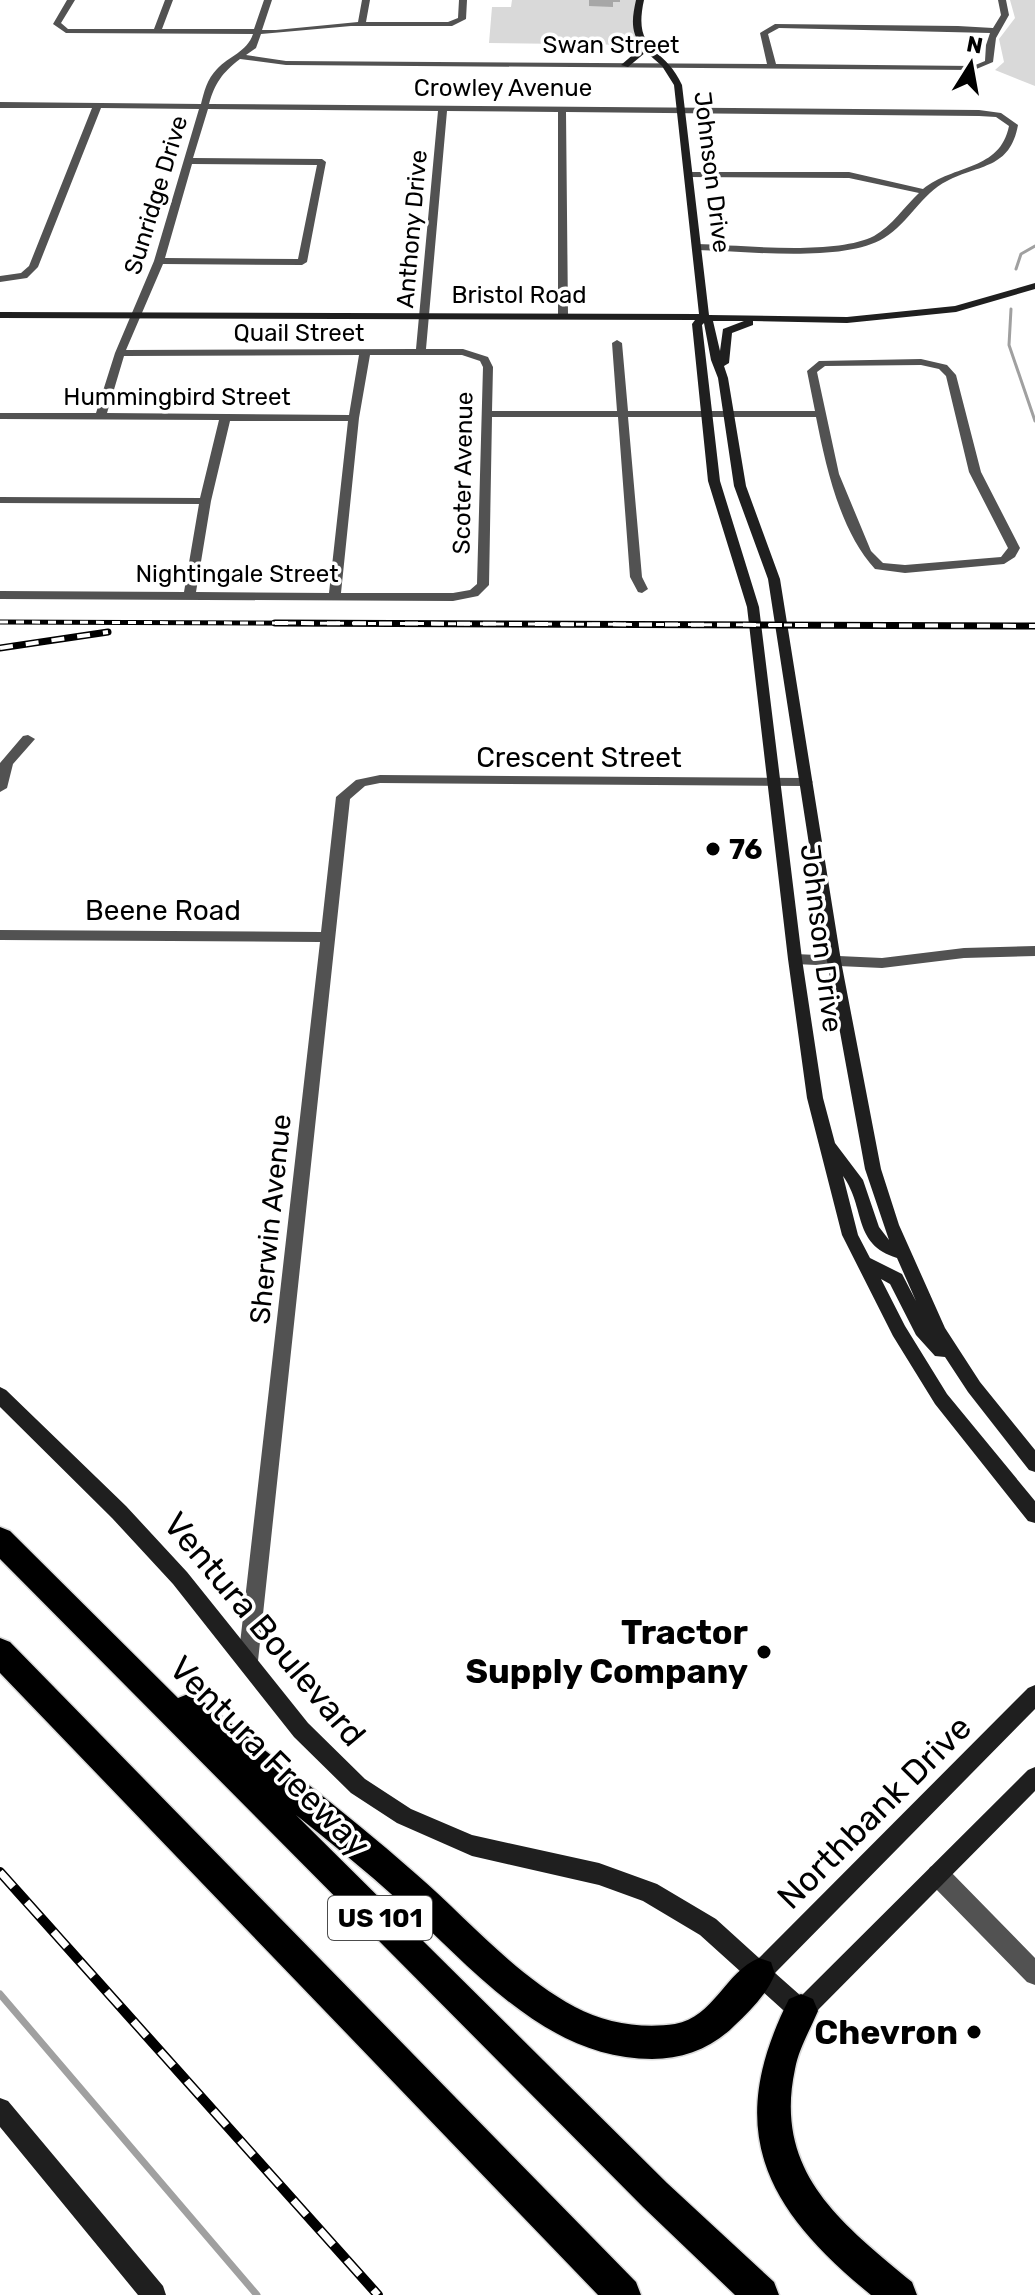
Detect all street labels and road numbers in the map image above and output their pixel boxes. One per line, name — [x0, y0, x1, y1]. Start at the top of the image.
street label: Swan Street — [543, 31, 679, 59]
street label: Crowley Avenue — [414, 74, 592, 102]
street label: Johnson Drive — [688, 90, 736, 254]
street label: Sunridge Drive — [119, 112, 193, 278]
street label: Anthony Drive — [391, 149, 433, 309]
street label: Bristol Road — [452, 281, 586, 309]
street label: Quail Street — [234, 319, 364, 347]
street label: Hummingbird Street — [63, 383, 291, 411]
street label: Scoter Avenue — [448, 391, 478, 555]
street label: Nightingale Street — [135, 560, 339, 588]
street label: Crescent Street — [476, 741, 682, 774]
street label: Johnson Drive — [794, 842, 849, 1034]
street label: Beene Road — [85, 894, 241, 927]
street label: Sherwin Avenue — [243, 1112, 298, 1326]
street label: Ventura Boulevard — [155, 1504, 374, 1755]
street label: Ventura Freeway — [161, 1647, 379, 1865]
street label: Northbank Drive — [769, 1707, 980, 1918]
road number: US 101 — [328, 1896, 432, 1940]

